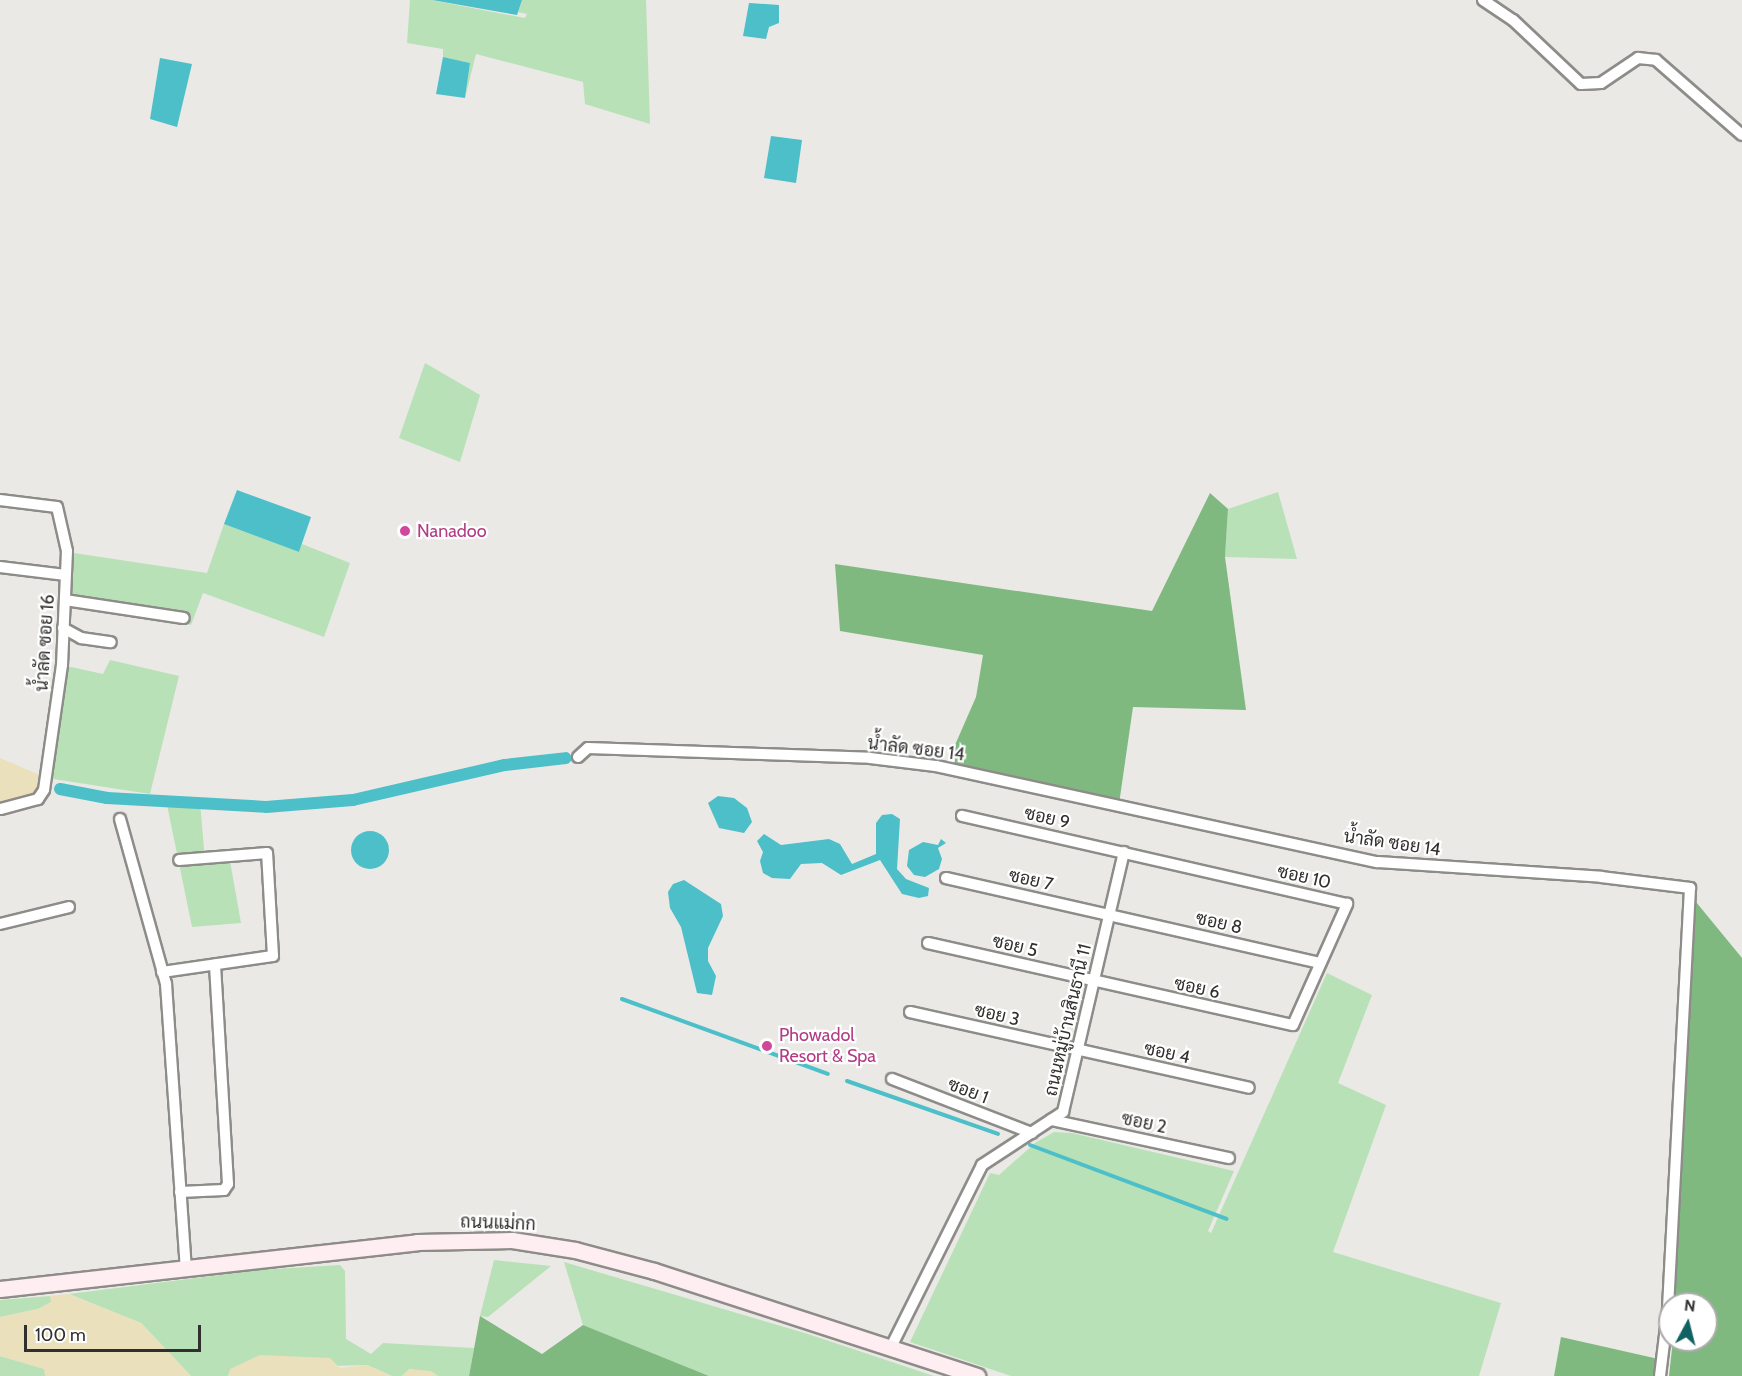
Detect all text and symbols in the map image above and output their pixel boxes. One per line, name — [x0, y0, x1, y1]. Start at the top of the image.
place label: Nanadoo — [417, 520, 487, 542]
marker: Nanadoo — [398, 524, 412, 538]
street label: น้ำลัด ซอย 16 — [31, 594, 59, 692]
street label: น้ำลัด ซอย 14 — [866, 732, 966, 766]
street label: ซอย 9 — [1022, 802, 1072, 834]
street label: น้ำลัด ซอย 14 — [1342, 826, 1442, 860]
street label: ซอย 10 — [1275, 860, 1333, 894]
street label: ซอย 7 — [1007, 864, 1055, 896]
street label: ซอย 8 — [1194, 907, 1244, 939]
street label: ซอย 5 — [990, 930, 1040, 962]
street label: ถนนหมู่บ้านสินธานี 11 — [1040, 942, 1096, 1098]
street label: ซอย 6 — [1172, 973, 1222, 1003]
street label: ซอย 3 — [972, 999, 1022, 1031]
place label: Phowadol Resort & Spa — [779, 1025, 876, 1068]
street label: ซอย 4 — [1142, 1038, 1192, 1068]
marker: Phowadol Resort & Spa — [760, 1039, 774, 1053]
street label: ซอย 1 — [945, 1073, 991, 1109]
street label: ซอย 2 — [1120, 1108, 1168, 1138]
street label: ถนนแม่กก — [460, 1211, 536, 1235]
north arrow — [1658, 1292, 1718, 1352]
text: N — [1683, 1296, 1697, 1316]
scale bar — [27, 1313, 204, 1351]
text: 100 m — [35, 1324, 86, 1346]

